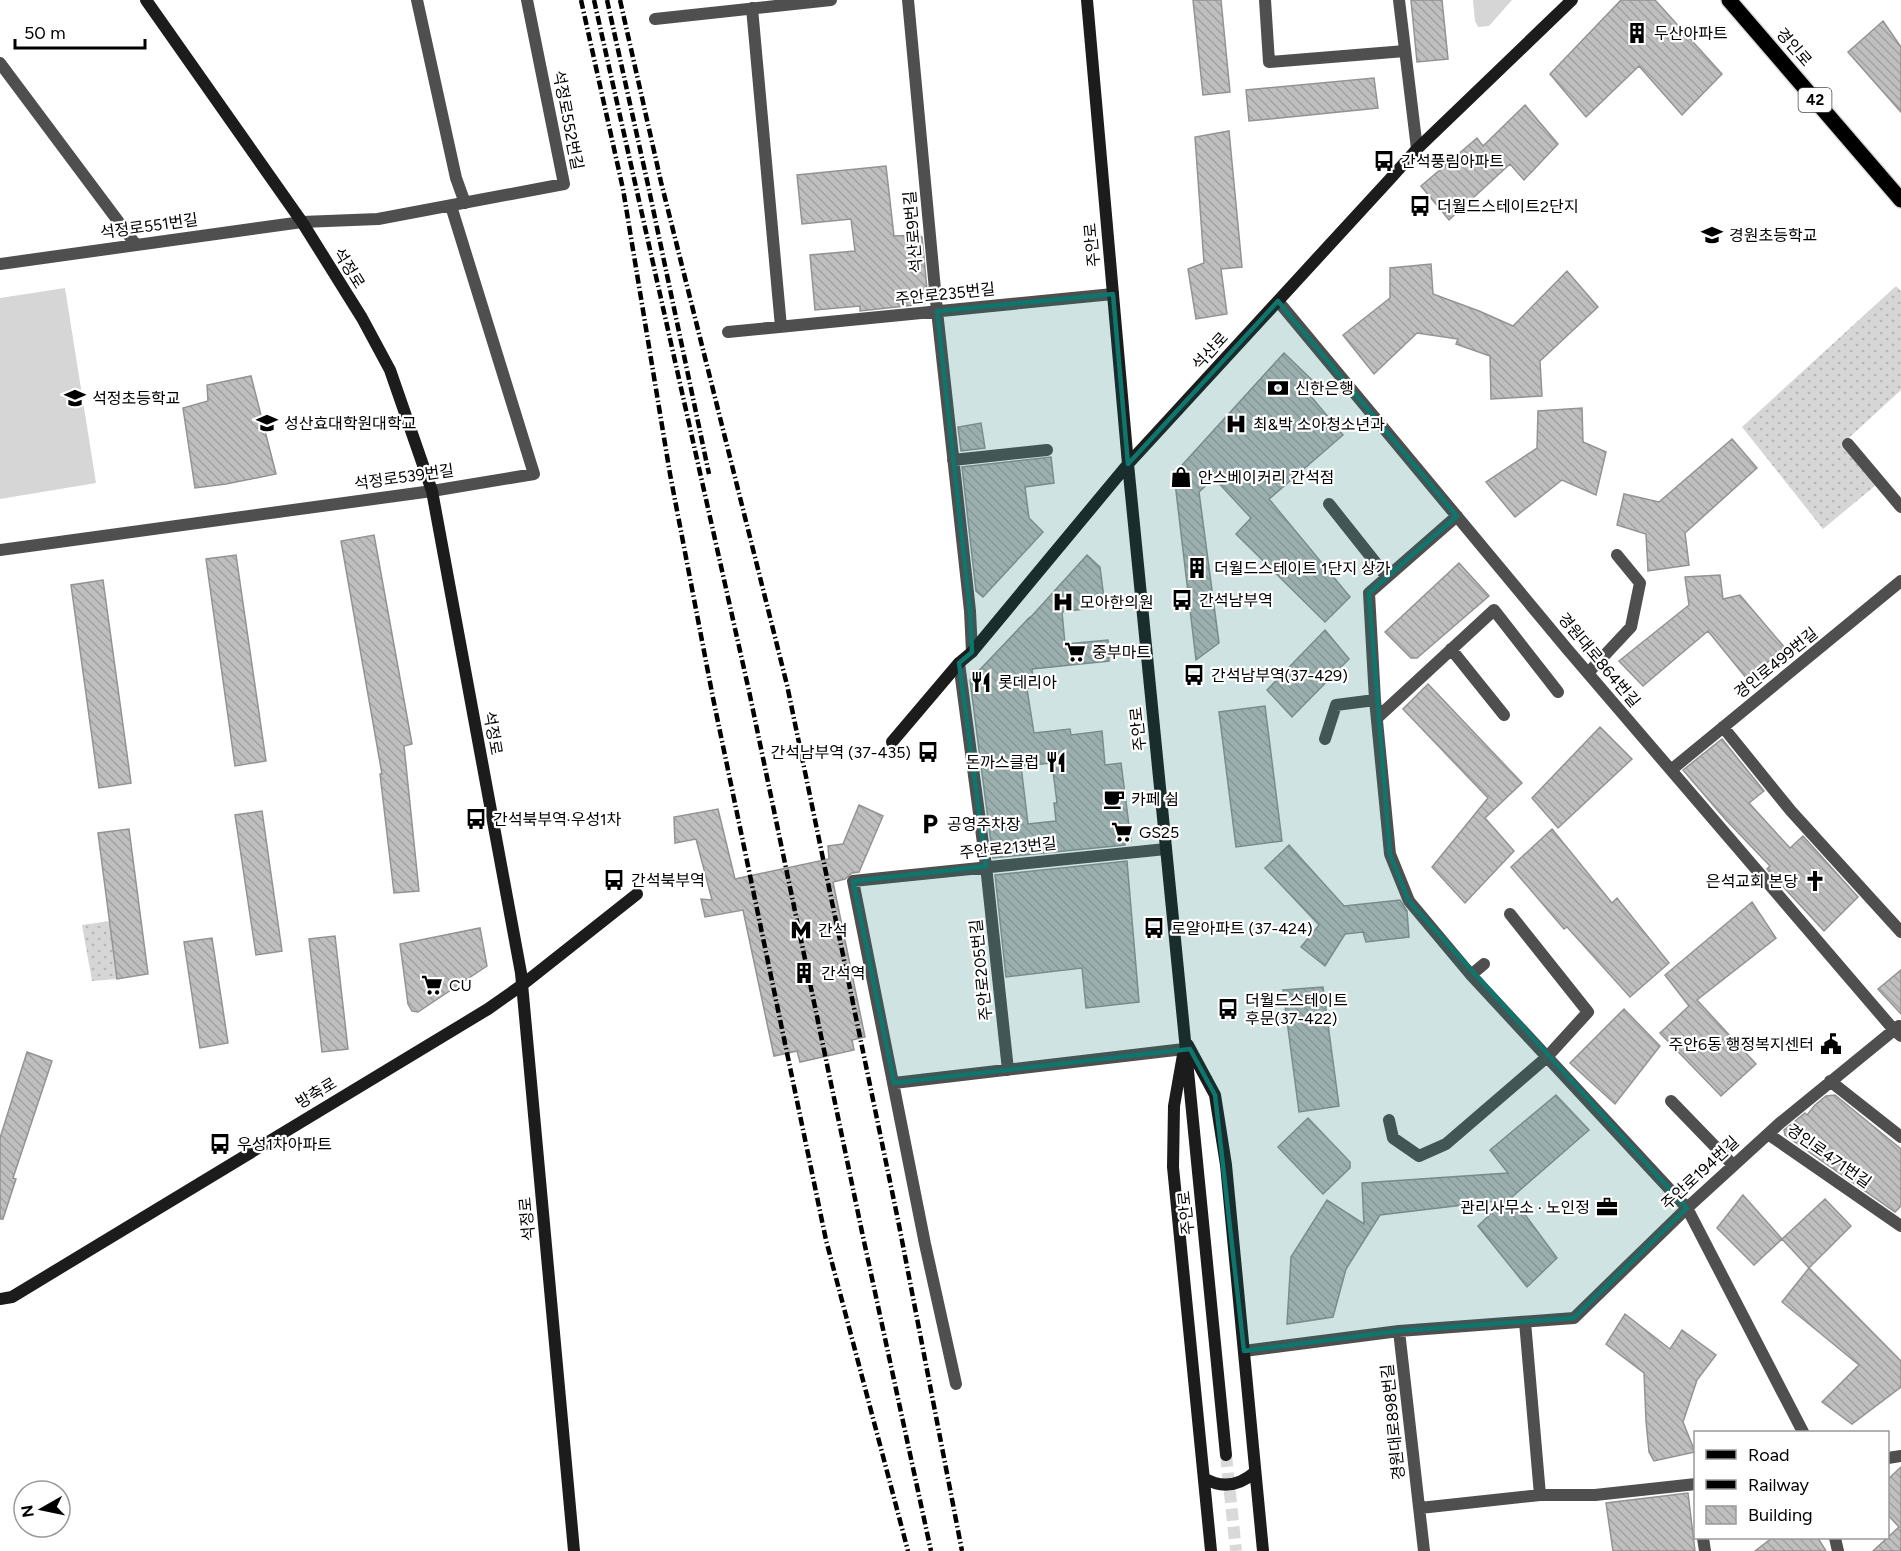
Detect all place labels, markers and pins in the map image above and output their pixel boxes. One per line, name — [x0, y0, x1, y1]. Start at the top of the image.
building icon: 두산아파트 — [1625, 21, 1649, 45]
place label: 두산아파트 — [1654, 24, 1728, 43]
bus stop icon: 간석풍림아파트 — [1372, 149, 1396, 173]
place label: 간석풍림아파트 — [1401, 152, 1504, 171]
bus stop icon: 더월드스테이트2단지 — [1408, 194, 1432, 218]
place label: 더월드스테이트2단지 — [1437, 197, 1578, 216]
school or university icon: 경원초등학교 — [1700, 223, 1724, 247]
place label: 경원초등학교 — [1729, 226, 1817, 245]
bank icon: 신한은행 — [1266, 376, 1290, 400]
place label: 신한은행 — [1295, 379, 1354, 398]
school or university icon: 석정초등학교 — [63, 386, 87, 410]
place label: 석정초등학교 — [92, 389, 180, 408]
school or university icon: 성산효대학원대학교 — [255, 411, 279, 435]
hospital icon: 최&박 소아청소년과 — [1224, 412, 1248, 436]
place label: 성산효대학원대학교 — [284, 414, 416, 433]
place label: 최&박 소아청소년과 — [1253, 415, 1385, 434]
shop icon: 안스베이커리 간석점 — [1169, 465, 1193, 489]
place label: 안스베이커리 간석점 — [1198, 468, 1334, 487]
building icon: 더월드스테이트 1단지 상가 — [1185, 556, 1209, 580]
place label: 더월드스테이트 1단지 상가 — [1214, 559, 1391, 578]
bus stop icon: 간석남부역 — [1170, 588, 1194, 612]
hospital icon: 모아한의원 — [1051, 590, 1075, 614]
place label: 간석남부역 — [1199, 591, 1273, 610]
place label: 모아한의원 — [1080, 593, 1154, 612]
supermarket icon: 중부마트 — [1063, 640, 1087, 664]
place label: 중부마트 — [1092, 643, 1151, 662]
bus stop icon: 간석남부역(37-429) — [1182, 663, 1206, 687]
place label: 간석남부역(37-429) — [1211, 666, 1348, 685]
restaurant icon: 롯데리아 — [969, 670, 993, 694]
place label: 롯데리아 — [998, 673, 1057, 692]
bus stop icon: 간석남부역 (37-435) — [916, 740, 940, 764]
place label: 간석남부역 (37-435) — [770, 743, 911, 762]
restaurant icon: 돈까스클럽 — [1044, 750, 1068, 774]
place label: 돈까스클럽 — [965, 753, 1039, 772]
cafe icon: 카페 쉼 — [1102, 787, 1126, 811]
place label: 카페 쉼 — [1131, 790, 1179, 809]
bus stop icon: 간석북부역·우성1차 — [464, 807, 488, 831]
place label: 간석북부역·우성1차 — [493, 810, 622, 829]
parking icon: 공영주차장 — [918, 812, 942, 836]
place label: 공영주차장 — [947, 815, 1021, 834]
supermarket icon: GS25 — [1110, 820, 1134, 844]
place label: GS25 — [1139, 823, 1179, 842]
bus stop icon: 간석북부역 — [602, 868, 626, 892]
church icon: 은석교회 본당 — [1803, 869, 1827, 893]
place label: 간석북부역 — [631, 871, 705, 890]
place label: 은석교회 본당 — [1706, 872, 1798, 891]
bus stop icon: 로얄아파트 (37-424) — [1142, 916, 1166, 940]
metro station icon: 간석 — [789, 918, 813, 942]
place label: 로얄아파트 (37-424) — [1171, 919, 1313, 938]
place label: 간석 — [818, 921, 847, 940]
building icon: 간석역 — [792, 961, 816, 985]
place label: 간석역 — [821, 964, 865, 983]
supermarket icon: CU — [420, 973, 444, 997]
place label: CU — [449, 976, 472, 995]
place label: 더월드스테이트 후문(37-422) — [1245, 991, 1348, 1028]
bus stop icon: 더월드스테이트 후문(37-422) — [1216, 997, 1240, 1021]
public building icon: 주안6동 행정복지센터 — [1819, 1032, 1843, 1056]
place label: 주안6동 행정복지센터 — [1669, 1035, 1814, 1054]
bus stop icon: 우성1차아파트 — [208, 1132, 232, 1156]
place label: 우성1차아파트 — [237, 1135, 332, 1154]
office icon: 관리사무소 · 노인정 — [1595, 1195, 1619, 1219]
place label: 관리사무소 · 노인정 — [1460, 1198, 1590, 1217]

